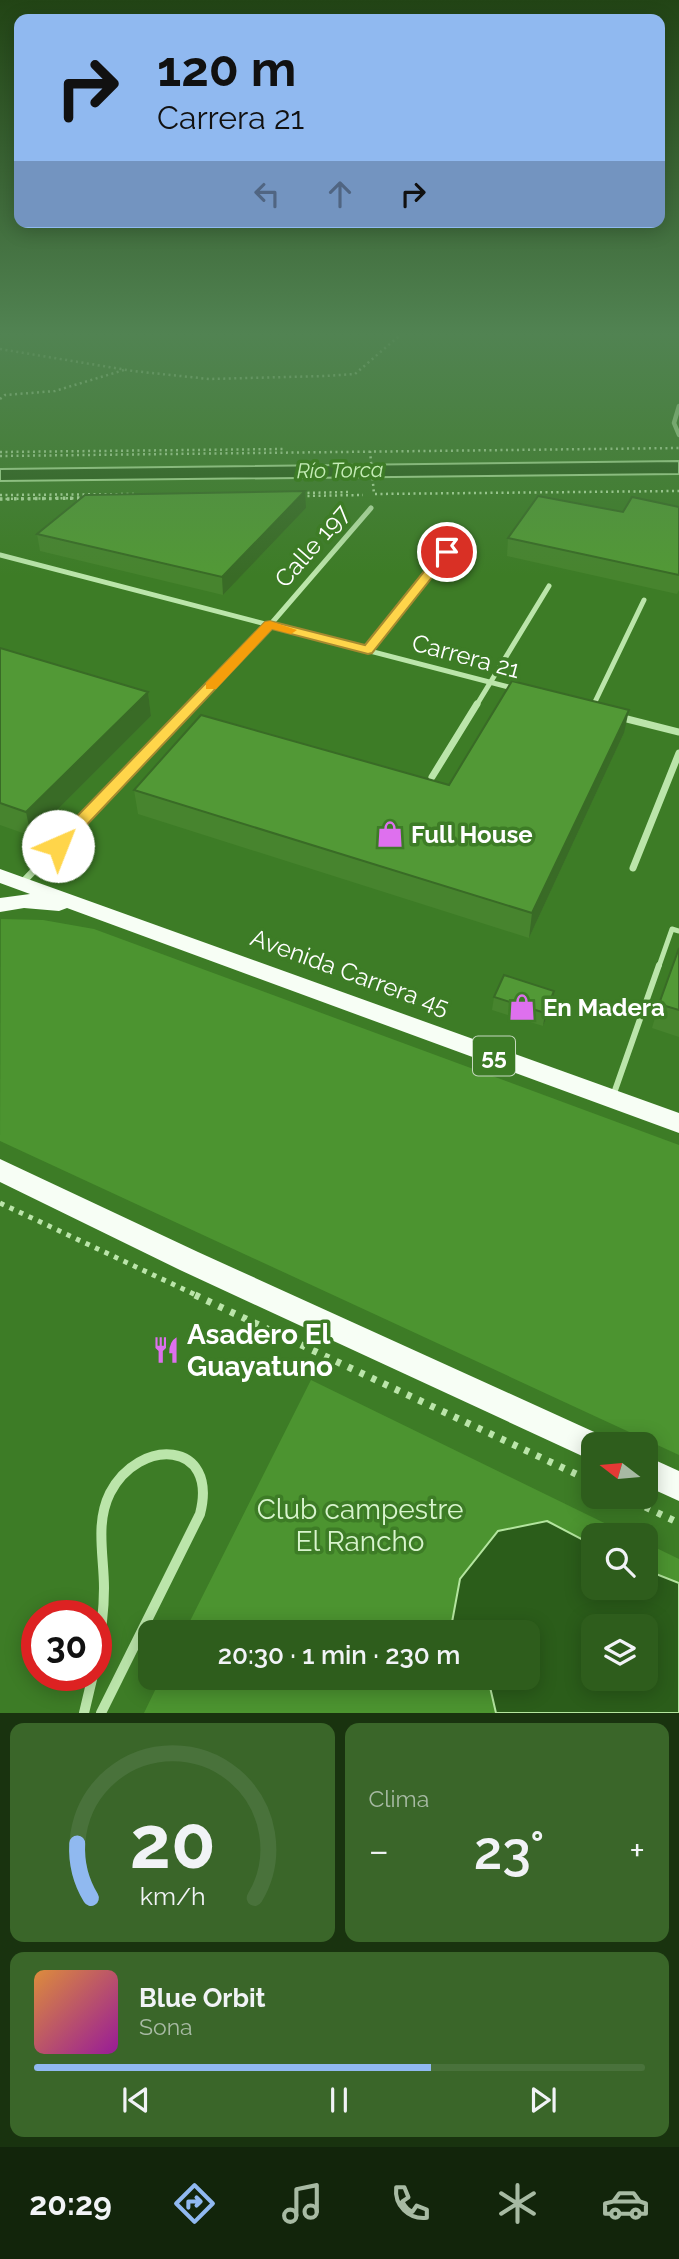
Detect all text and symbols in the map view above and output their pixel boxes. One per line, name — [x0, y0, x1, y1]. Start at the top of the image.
text: 120 m — [157, 40, 296, 97]
icon: right — [42, 42, 133, 133]
text: Carrera 21 — [157, 99, 304, 136]
icon: left — [248, 175, 286, 213]
icon: ahead — [321, 175, 359, 213]
icon: right — [394, 175, 432, 213]
water label: Río Torca — [296, 457, 384, 483]
street label: Calle 197 — [268, 499, 356, 593]
pin — [417, 522, 477, 582]
icon: arrive — [428, 533, 466, 571]
street label: Carrera 21 — [409, 628, 523, 684]
position arrow — [21, 809, 95, 883]
shop icon: Full House — [375, 819, 405, 849]
place label: Full House — [411, 820, 533, 849]
street label: Avenida Carrera 45 — [247, 923, 453, 1021]
shop icon: En Madera — [507, 992, 537, 1022]
place label: En Madera — [543, 993, 665, 1022]
road number: 55 — [473, 1036, 515, 1076]
place label: Asadero El Guayatuno — [187, 1318, 333, 1383]
restaurant icon: Asadero El Guayatuno — [151, 1335, 181, 1365]
north arrow — [581, 1432, 658, 1508]
map controls — [581, 1432, 658, 1691]
park label: Club campestre El Rancho — [257, 1493, 463, 1558]
button: search — [581, 1523, 658, 1600]
speed limit sign: 30 — [21, 1600, 112, 1691]
button: layers — [581, 1614, 658, 1691]
text: 20:30 · 1 min · 230 m — [218, 1640, 460, 1670]
text: Clima — [369, 1785, 429, 1812]
text: 20 — [129, 1801, 215, 1886]
text: 23° — [474, 1820, 544, 1881]
text: − — [369, 1828, 389, 1873]
text: + — [629, 1828, 645, 1873]
text: km/h — [139, 1881, 205, 1911]
text: Blue Orbit — [139, 1983, 266, 2013]
text: Sona — [139, 2013, 193, 2040]
icon: previous — [117, 2081, 155, 2119]
icon: pause — [320, 2081, 358, 2119]
icon: next — [524, 2081, 562, 2119]
icon: directions — [170, 2179, 219, 2228]
icon: music — [278, 2179, 327, 2228]
icon: phone — [386, 2179, 435, 2228]
icon: climate — [493, 2179, 542, 2228]
icon: car — [601, 2179, 650, 2228]
text: 20:29 — [29, 2185, 112, 2222]

